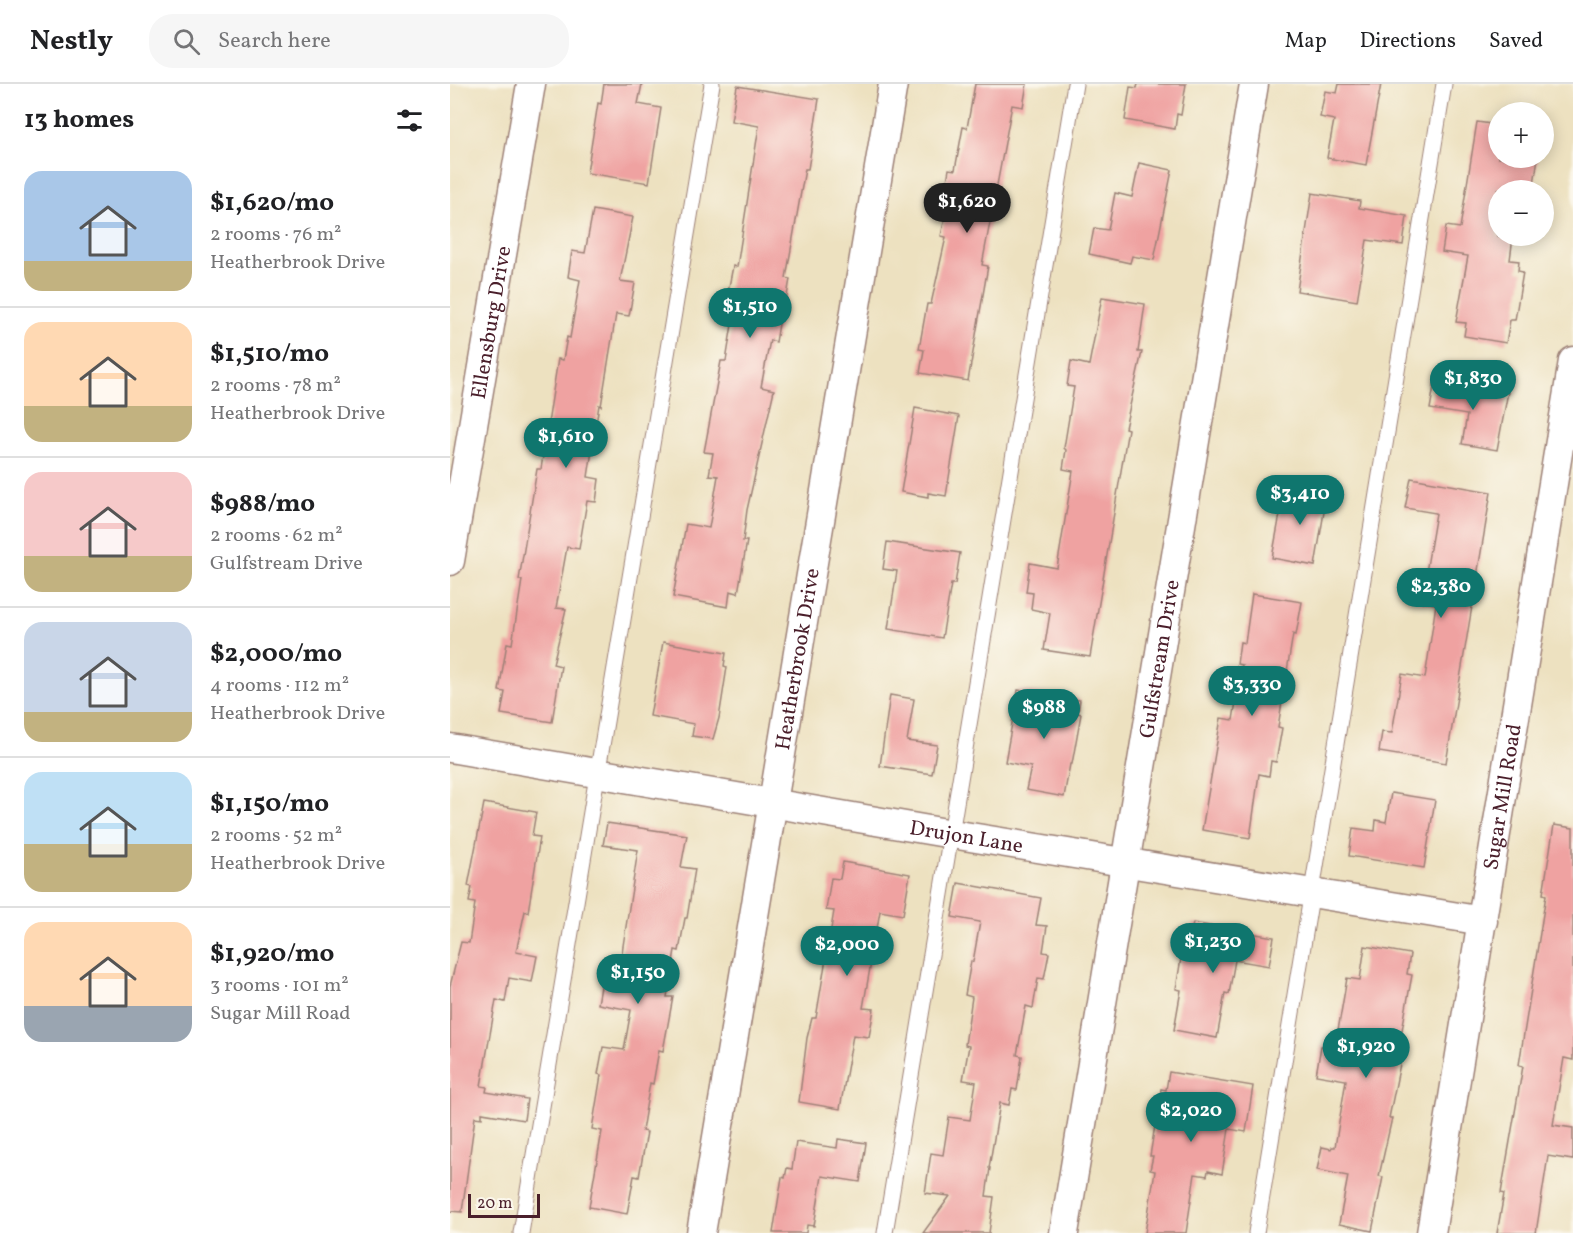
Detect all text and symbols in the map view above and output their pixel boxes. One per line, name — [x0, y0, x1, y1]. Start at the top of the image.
search box — [149, 14, 569, 68]
text: Nestly — [30, 22, 113, 61]
icon: search — [170, 25, 203, 58]
text: Search here — [218, 26, 331, 57]
text: Map — [1285, 27, 1327, 56]
text: Directions — [1360, 27, 1456, 56]
text: Saved — [1489, 27, 1543, 56]
text: 13 homes — [24, 102, 134, 138]
map controls — [1488, 102, 1554, 246]
button: + — [1488, 102, 1554, 168]
icon: filters — [393, 104, 426, 137]
button: − — [1488, 180, 1554, 246]
pin: $1,620 — [918, 183, 1016, 234]
text: $1,620/mo — [210, 185, 334, 221]
text: $1,620 — [938, 188, 996, 216]
icon: home — [72, 195, 144, 267]
text: 2 rooms · 76 m² — [210, 221, 342, 249]
street label: Ellensburg Drive — [465, 244, 519, 402]
text: Heatherbrook Drive — [210, 249, 385, 277]
pin: $1,510 — [701, 288, 799, 339]
text: $1,510 — [723, 293, 777, 321]
text: $1,510/mo — [210, 336, 329, 372]
icon: home — [72, 346, 144, 418]
pin: $1,830 — [1424, 360, 1522, 411]
text: $1,830 — [1444, 365, 1502, 393]
text: 2 rooms · 78 m² — [210, 372, 341, 400]
text: Heatherbrook Drive — [210, 400, 385, 428]
pin: $1,610 — [517, 418, 615, 469]
text: $1,610 — [538, 423, 594, 451]
pin: $3,410 — [1251, 475, 1349, 526]
text: $3,410 — [1270, 480, 1330, 508]
text: $988/mo — [210, 486, 315, 522]
icon: home — [72, 496, 144, 568]
text: 2 rooms · 62 m² — [210, 522, 343, 550]
text: Gulfstream Drive — [210, 550, 363, 578]
street label: Heatherbrook Drive — [769, 566, 828, 752]
pin: $2,380 — [1392, 568, 1490, 619]
text: $2,380 — [1411, 573, 1471, 601]
street label: Gulfstream Drive — [1133, 577, 1188, 741]
text: $2,000/mo — [210, 636, 342, 672]
icon: home — [72, 646, 144, 718]
pin: $3,330 — [1203, 666, 1301, 717]
text: $3,330 — [1222, 671, 1282, 699]
text: 4 rooms · 112 m² — [210, 672, 349, 700]
pin: $988 — [1008, 689, 1080, 740]
text: $988 — [1022, 694, 1066, 722]
text: Heatherbrook Drive — [210, 700, 385, 728]
street label: Sugar Mill Road — [1477, 722, 1530, 872]
text: $1,150/mo — [210, 786, 329, 822]
icon: home — [72, 796, 144, 868]
street label: Drujon Lane — [907, 814, 1025, 861]
text: 2 rooms · 52 m² — [210, 822, 342, 850]
text: Heatherbrook Drive — [210, 850, 385, 878]
pin: $1,230 — [1164, 923, 1262, 974]
pin: $2,000 — [798, 926, 896, 977]
text: $1,230 — [1184, 928, 1242, 956]
text: $2,000 — [815, 931, 879, 959]
text: $1,920/mo — [210, 936, 334, 972]
icon: home — [72, 946, 144, 1018]
pin: $1,150 — [589, 954, 687, 1005]
text: $1,150 — [611, 959, 665, 987]
text: 3 rooms · 101 m² — [210, 972, 349, 1000]
text: Sugar Mill Road — [210, 1000, 351, 1028]
pin: $1,920 — [1317, 1028, 1415, 1079]
text: $1,920 — [1337, 1033, 1395, 1061]
pin: $2,020 — [1142, 1092, 1240, 1143]
text: $2,020 — [1160, 1097, 1222, 1125]
scale bar — [468, 1191, 540, 1218]
text: 20 m — [477, 1193, 512, 1215]

